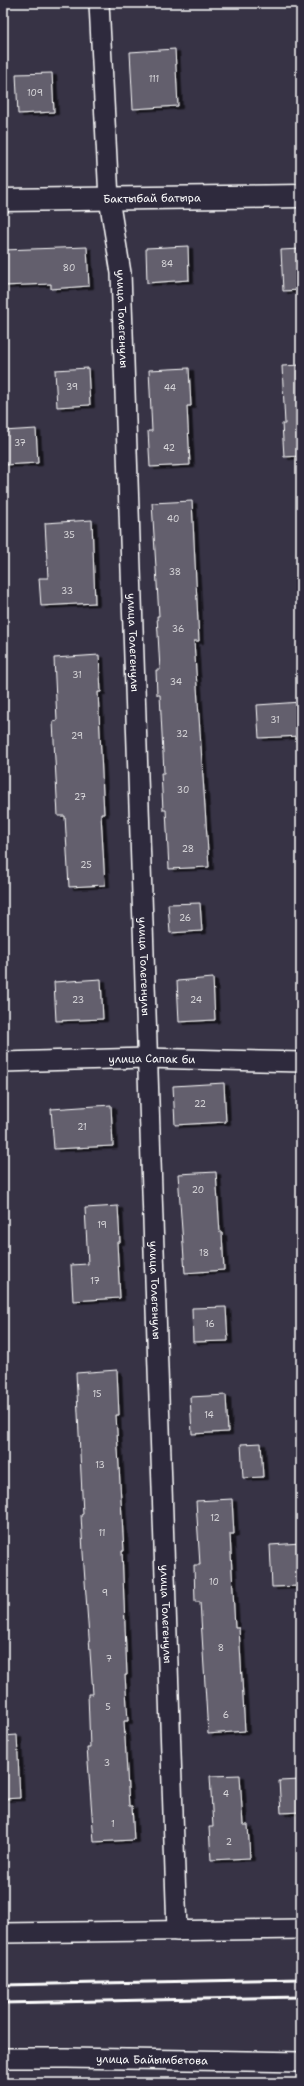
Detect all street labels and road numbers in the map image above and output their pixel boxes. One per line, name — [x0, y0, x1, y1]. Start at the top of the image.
street label: Бактыбай батыра — [103, 190, 201, 206]
street label: улица Толегенулы — [113, 268, 132, 368]
street label: улица Толегенулы — [124, 593, 143, 692]
street label: улица Толегенулы — [135, 917, 154, 1016]
street label: улица Сапак би — [108, 1050, 196, 1067]
street label: улица Толегенулы — [146, 1241, 165, 1340]
street label: улица Толегенулы — [157, 1564, 175, 1664]
street label: улица Байымбетова — [96, 2051, 208, 2068]

